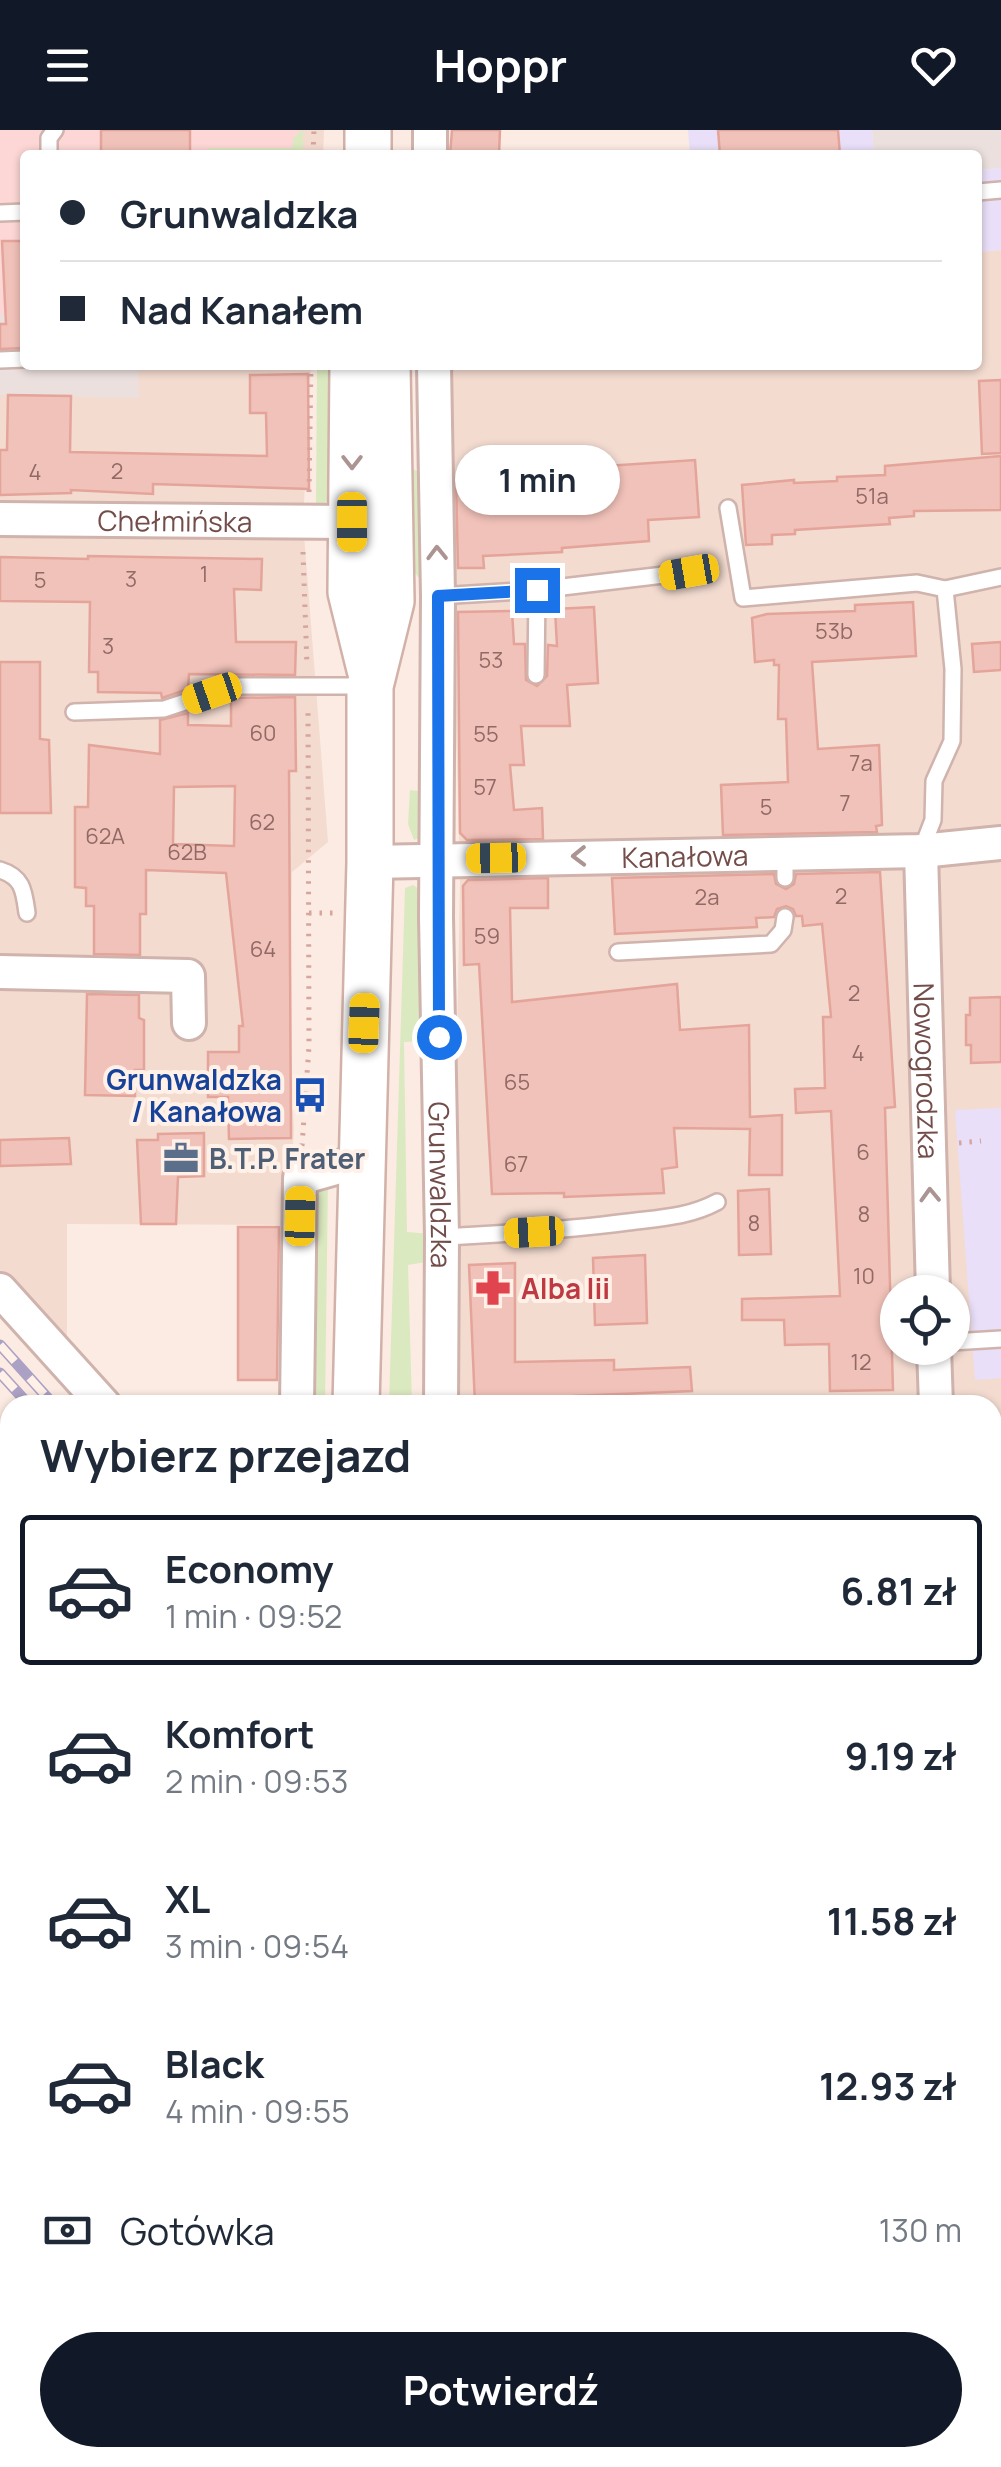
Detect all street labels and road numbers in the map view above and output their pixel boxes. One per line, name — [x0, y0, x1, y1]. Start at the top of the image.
street label: Chełmińska — [97, 501, 252, 540]
street label: Kanałowa — [621, 835, 749, 876]
street label: Nowogrodzka — [906, 982, 948, 1160]
street label: Grunwaldzka — [420, 1101, 461, 1268]

